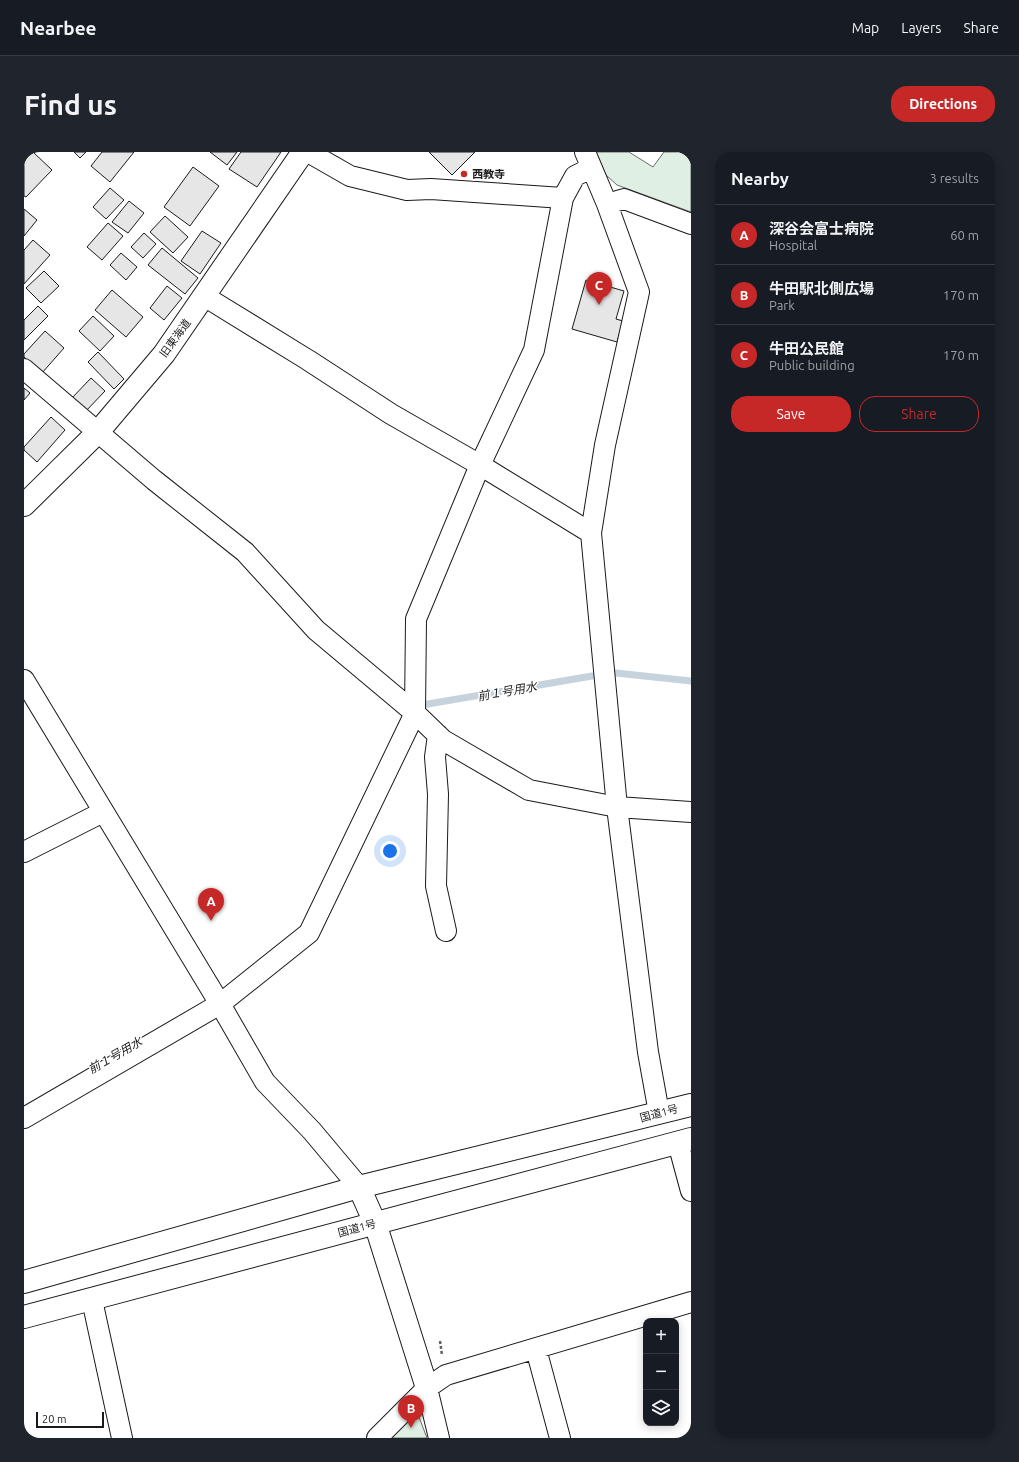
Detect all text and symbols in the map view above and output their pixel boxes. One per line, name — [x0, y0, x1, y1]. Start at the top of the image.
text: Nearbee — [20, 17, 97, 39]
text: Map — [852, 20, 879, 36]
text: Layers — [901, 20, 941, 36]
text: Share — [963, 20, 999, 36]
button: Directions — [891, 86, 995, 122]
text: Find us — [24, 89, 117, 120]
place label: 西教寺 — [472, 168, 505, 180]
marker: 西教寺 — [459, 169, 469, 179]
text: Nearby — [731, 169, 789, 188]
text: 3 results — [929, 171, 979, 185]
text: 深谷会富士病院 — [769, 220, 874, 237]
text: A — [739, 228, 749, 242]
text: 60 m — [950, 228, 979, 242]
text: Hospital — [769, 238, 817, 252]
pin: C — [586, 272, 612, 305]
text: 牛田駅北側広場 — [769, 280, 874, 297]
text: B — [740, 288, 748, 302]
text: 170 m — [943, 288, 979, 302]
text: Park — [769, 298, 795, 312]
street label: 旧東海道 — [157, 317, 193, 359]
text: 牛田公民館 — [769, 340, 844, 357]
text: C — [740, 348, 748, 362]
text: 170 m — [943, 348, 979, 362]
text: Public building — [769, 358, 855, 372]
button: Save — [731, 396, 851, 432]
button: Share — [859, 396, 979, 432]
water label: 前１号用水 — [476, 679, 540, 703]
your location — [380, 841, 400, 861]
pin: A — [198, 888, 224, 921]
water label: 前１号用水 — [86, 1033, 146, 1076]
street label: 国道1号 — [639, 1102, 679, 1124]
street label: 国道1号 — [337, 1217, 377, 1239]
map controls — [643, 1318, 679, 1426]
button: + — [643, 1318, 679, 1354]
button: − — [643, 1354, 679, 1390]
button: layers — [643, 1390, 679, 1426]
pin: B — [398, 1395, 424, 1428]
scale bar — [36, 1410, 104, 1429]
text: 20 m — [42, 1413, 66, 1425]

